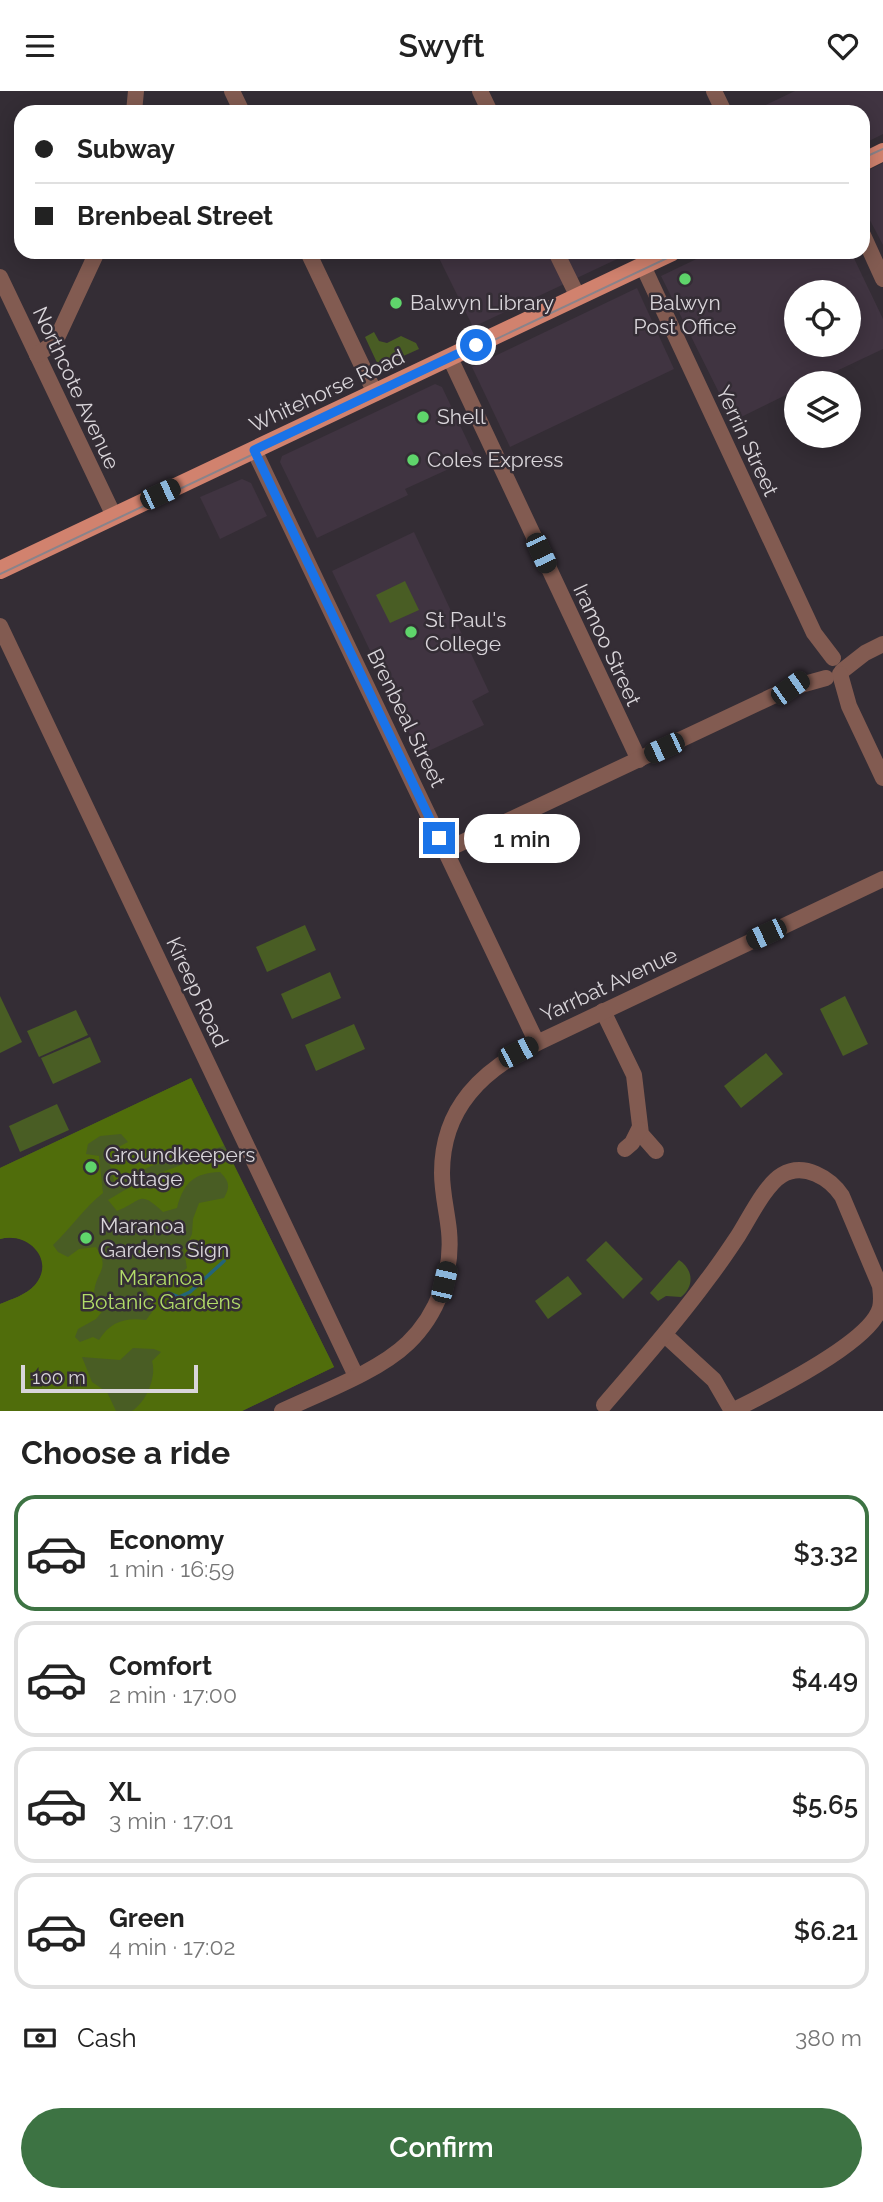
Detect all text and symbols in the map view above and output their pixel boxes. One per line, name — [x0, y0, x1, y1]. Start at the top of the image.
icon: menu — [21, 27, 59, 65]
text: Swyft — [398, 27, 485, 64]
icon: heart — [824, 27, 862, 65]
text: Subway — [77, 134, 175, 164]
text: Brenbeal Street — [77, 201, 273, 231]
marker: Balwyn Post Office — [677, 271, 693, 287]
map controls — [784, 280, 861, 448]
button: locate — [784, 280, 861, 357]
place label: Balwyn Library — [410, 290, 554, 315]
place label: Balwyn Post Office — [634, 290, 736, 339]
marker: Balwyn Library — [388, 295, 404, 311]
street label: Northcote Avenue — [28, 303, 125, 473]
route start — [460, 329, 492, 361]
street label: Whitehorse Road — [245, 344, 408, 437]
button: layers — [784, 371, 861, 448]
street label: Yerrin Street — [711, 381, 784, 500]
place label: Shell — [437, 404, 486, 429]
marker: Shell — [415, 409, 431, 425]
place label: Coles Express — [427, 447, 563, 472]
marker: Coles Express — [405, 452, 421, 468]
car — [137, 476, 184, 512]
car — [523, 530, 560, 576]
street label: Iramoo Street — [568, 580, 647, 710]
place label: St Paul's College — [425, 607, 506, 656]
marker: St Paul's College — [403, 624, 419, 640]
street label: Brenbeal Street — [362, 644, 451, 791]
car — [767, 667, 814, 709]
car — [641, 730, 688, 766]
callout: 1 min — [464, 813, 579, 863]
route end — [423, 822, 455, 854]
text: 1 min — [493, 825, 551, 852]
car — [743, 916, 790, 952]
street label: Kireep Road — [161, 933, 234, 1051]
street label: Yarrbat Avenue — [537, 942, 681, 1027]
car — [495, 1033, 542, 1071]
place label: Groundkeepers Cottage — [105, 1142, 255, 1191]
marker: Groundkeepers Cottage — [83, 1159, 99, 1175]
place label: Maranoa Gardens Sign — [100, 1213, 229, 1262]
marker: Maranoa Gardens Sign — [78, 1230, 94, 1246]
car — [430, 1259, 459, 1305]
park label: Maranoa Botanic Gardens — [81, 1265, 241, 1314]
scale bar — [21, 1362, 198, 1394]
text: 100 m — [32, 1366, 86, 1388]
text: Choose a ride — [21, 1434, 230, 1471]
icon: car — [25, 1522, 88, 1585]
text: Economy — [109, 1525, 224, 1555]
text: $3.32 — [793, 1538, 858, 1568]
text: 1 min · 16:59 — [109, 1555, 234, 1582]
icon: car — [25, 1648, 88, 1711]
text: Comfort — [109, 1651, 212, 1681]
text: $4.49 — [791, 1664, 858, 1694]
text: 2 min · 17:00 — [109, 1681, 237, 1708]
icon: car — [25, 1774, 88, 1837]
text: XL — [109, 1777, 141, 1807]
text: $5.65 — [792, 1790, 858, 1820]
text: 3 min · 17:01 — [109, 1807, 233, 1834]
icon: car — [25, 1900, 88, 1963]
text: Green — [109, 1903, 185, 1933]
text: $6.21 — [794, 1916, 858, 1946]
text: 4 min · 17:02 — [109, 1933, 235, 1960]
icon: cash — [21, 2019, 59, 2057]
text: Cash — [77, 2023, 137, 2053]
text: 380 m — [795, 2024, 862, 2051]
button: Confirm — [21, 2108, 862, 2188]

